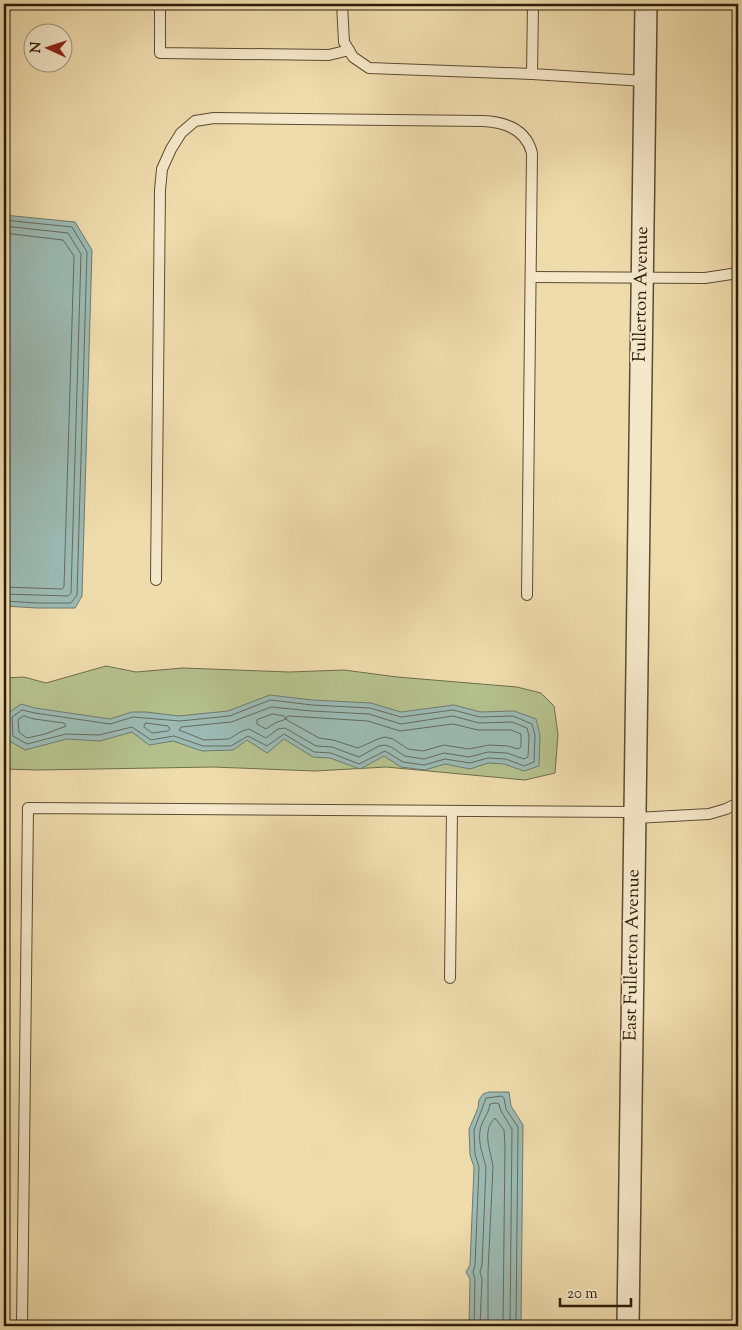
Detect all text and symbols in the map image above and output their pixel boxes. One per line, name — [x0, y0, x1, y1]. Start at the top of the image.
north arrow — [22, 22, 72, 72]
text: N — [27, 41, 47, 54]
street label: Fullerton Avenue — [628, 226, 656, 362]
street label: East Fullerton Avenue — [619, 869, 647, 1041]
scale bar — [560, 1275, 631, 1307]
text: 20 m — [567, 1284, 598, 1305]

